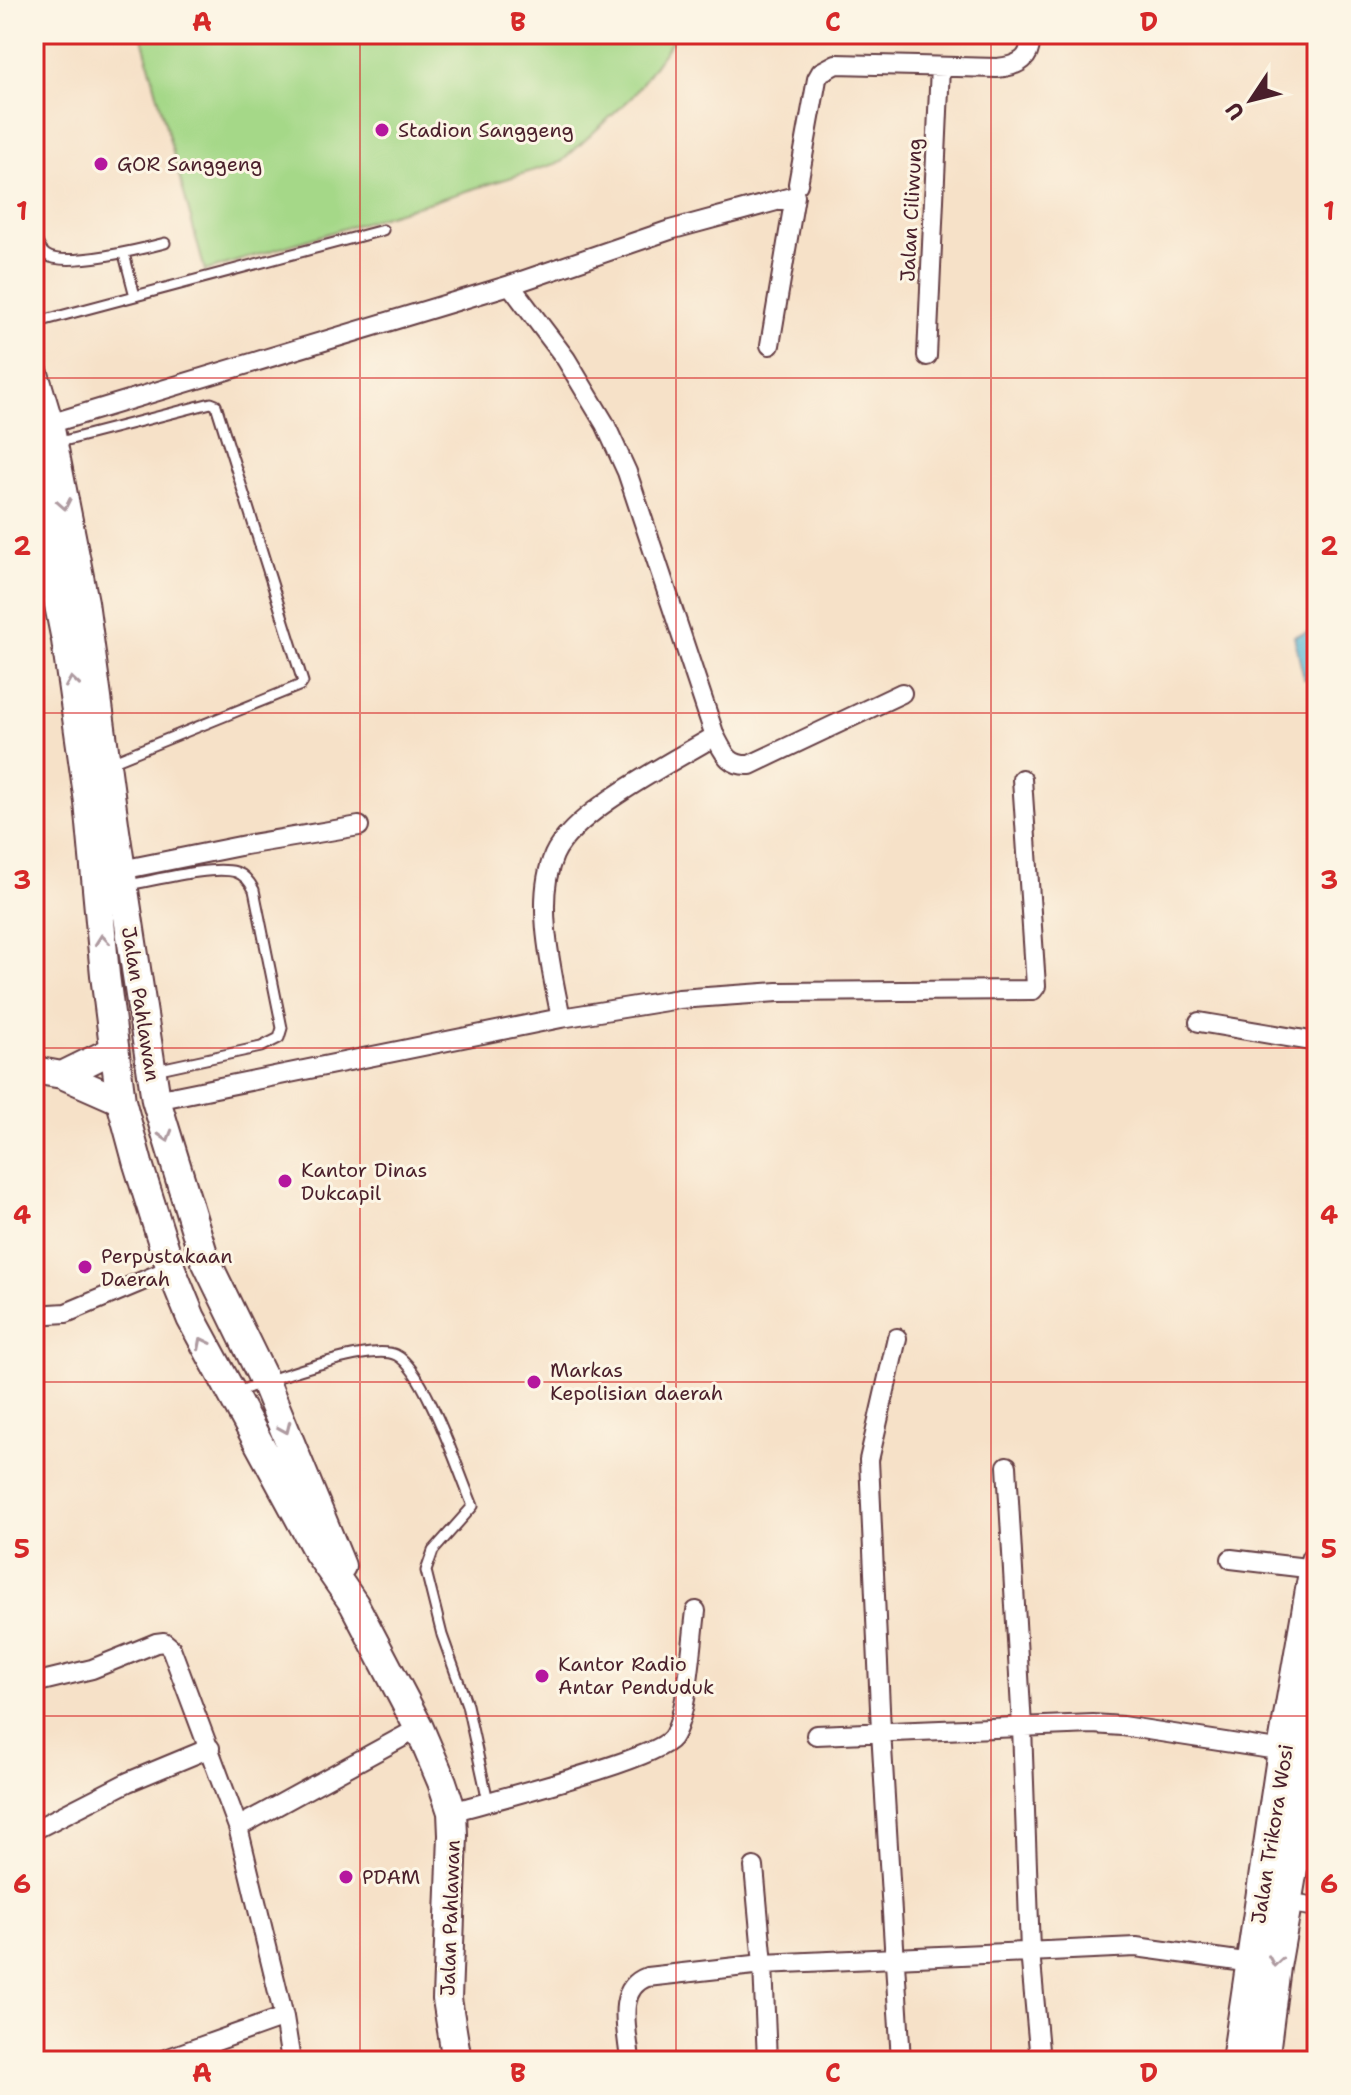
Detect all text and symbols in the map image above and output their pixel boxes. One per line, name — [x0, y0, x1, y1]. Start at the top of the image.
text: A — [192, 4, 212, 39]
text: B — [510, 4, 526, 39]
text: C — [825, 4, 841, 39]
text: D — [1140, 4, 1158, 39]
north arrow — [1211, 60, 1291, 140]
text: U — [1219, 97, 1251, 126]
place label: Stadion Sanggeng — [398, 117, 574, 143]
marker: Stadion Sanggeng — [373, 121, 391, 139]
street label: Jalan Ciliwung — [894, 137, 928, 283]
place label: GOR Sanggeng — [117, 151, 262, 177]
marker: GOR Sanggeng — [92, 155, 110, 173]
text: 1 — [16, 193, 28, 228]
text: 1 — [1323, 193, 1335, 228]
one-way arrow — [55, 498, 72, 511]
text: 2 — [13, 528, 31, 563]
text: 2 — [1320, 528, 1338, 563]
one-way arrow — [64, 675, 81, 688]
text: 3 — [13, 862, 31, 897]
text: 3 — [1320, 862, 1338, 897]
street label: Jalan Pahlawan — [116, 925, 166, 1083]
one-way arrow — [94, 933, 111, 946]
one-way arrow — [157, 1128, 173, 1142]
place label: Kantor Dinas Dukcapil — [301, 1157, 427, 1206]
marker: Kantor Dinas Dukcapil — [276, 1172, 294, 1190]
text: 4 — [13, 1197, 31, 1232]
text: 4 — [1320, 1197, 1338, 1232]
place label: Perpustakaan Daerah — [101, 1243, 232, 1292]
marker: Perpustakaan Daerah — [76, 1258, 94, 1276]
one-way arrow — [198, 1337, 213, 1352]
place label: Markas Kepolisian daerah — [550, 1357, 723, 1406]
marker: Markas Kepolisian daerah — [525, 1373, 543, 1391]
one-way arrow — [275, 1420, 291, 1434]
text: 5 — [14, 1531, 30, 1566]
text: 5 — [1321, 1531, 1337, 1566]
place label: Kantor Radio Antar Penduduk — [558, 1651, 714, 1700]
marker: Kantor Radio Antar Penduduk — [533, 1667, 551, 1685]
street label: Jalan Trikora Wosi — [1245, 1742, 1299, 1926]
street label: Jalan Pahlawan — [434, 1839, 466, 1997]
place label: PDAM — [362, 1864, 420, 1890]
text: 6 — [13, 1866, 31, 1901]
text: 6 — [1320, 1866, 1338, 1901]
marker: PDAM — [337, 1868, 355, 1886]
one-way arrow — [1267, 1954, 1284, 1968]
text: A — [192, 2055, 212, 2090]
text: B — [510, 2055, 526, 2090]
text: C — [825, 2055, 841, 2090]
text: D — [1140, 2055, 1158, 2090]

